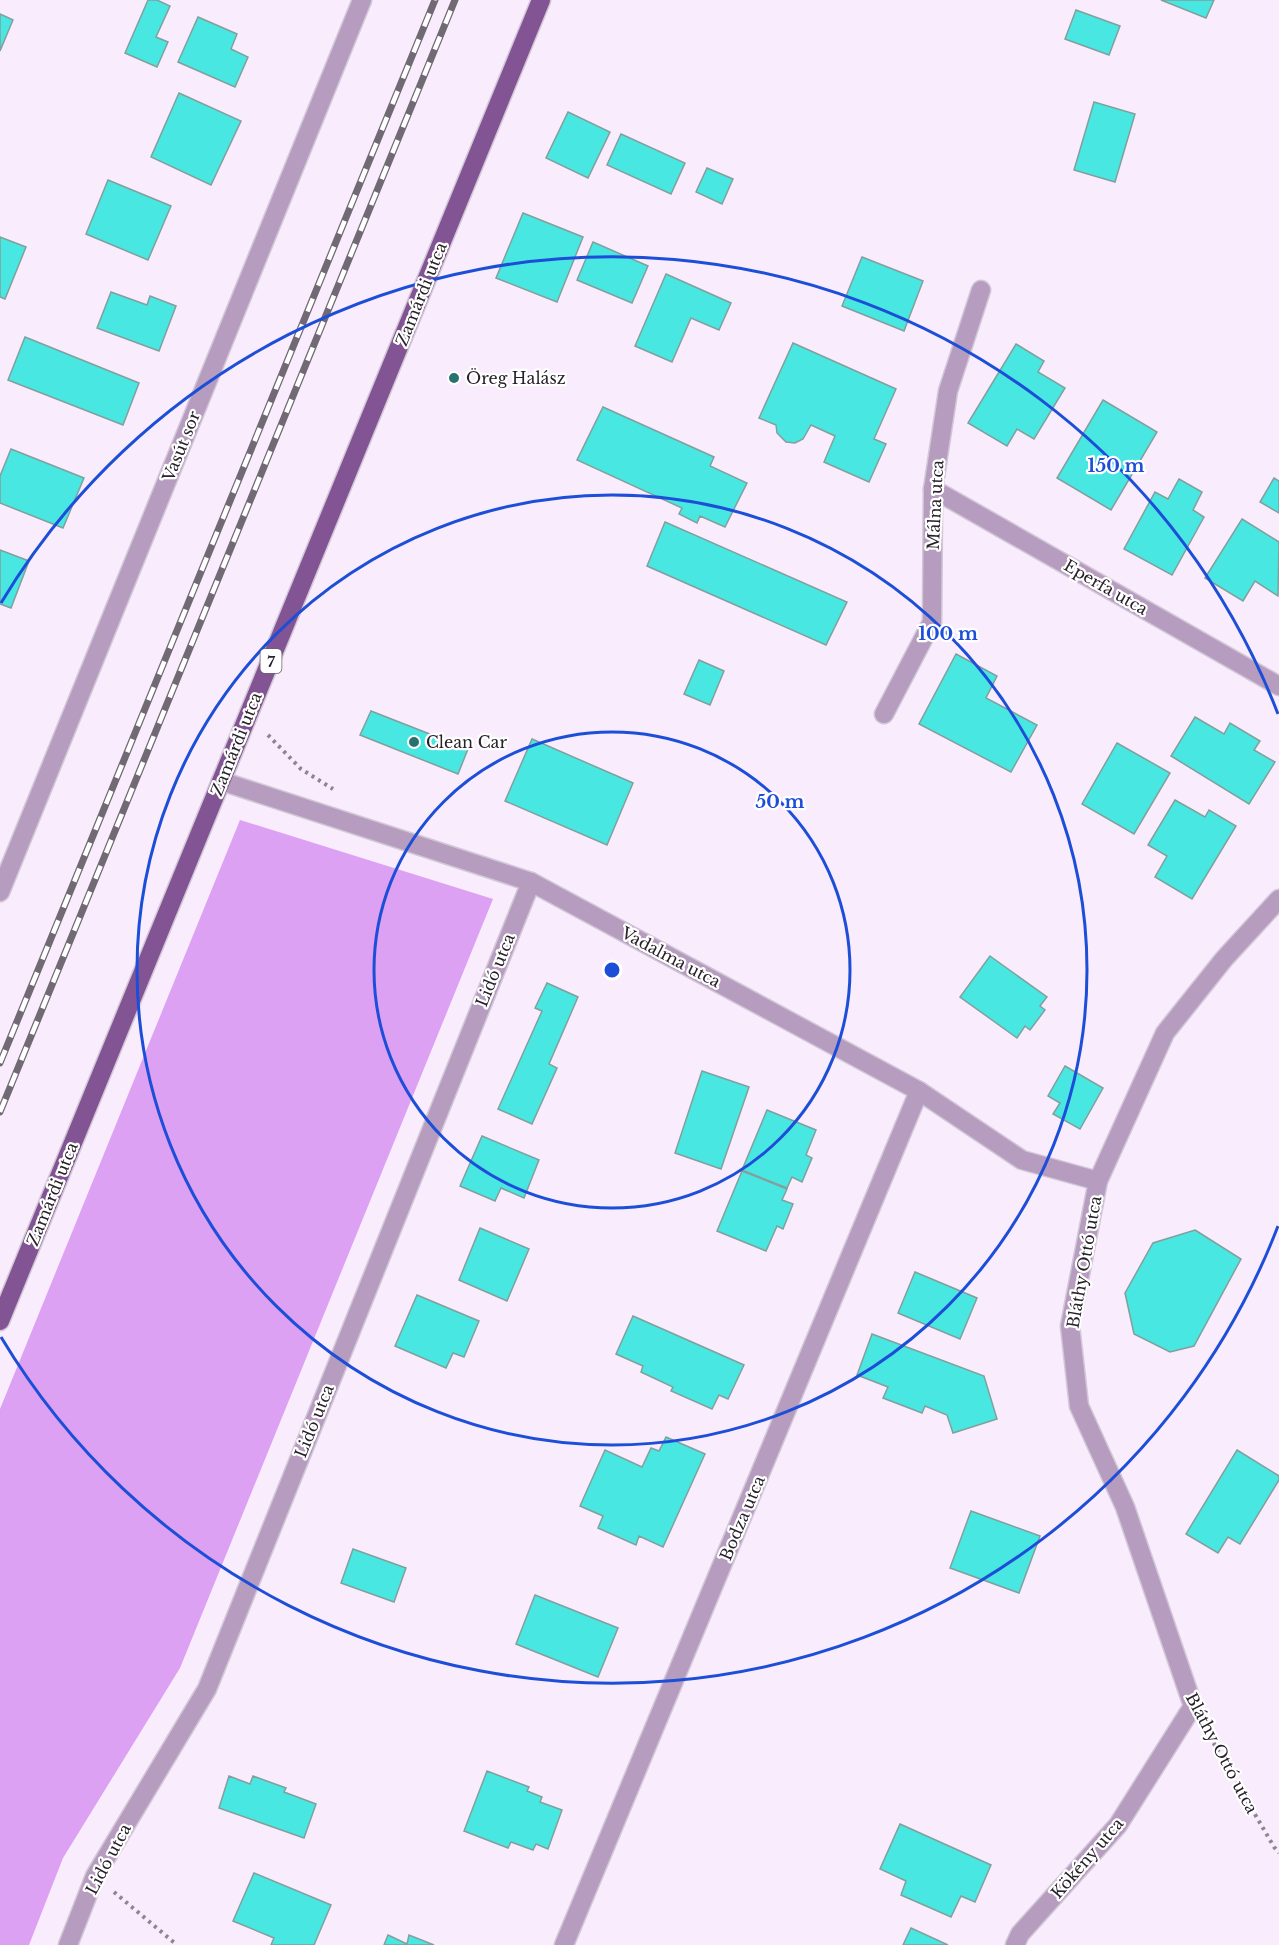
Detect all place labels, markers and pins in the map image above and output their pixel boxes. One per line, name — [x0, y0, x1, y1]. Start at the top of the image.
place label: Öreg Halász — [466, 368, 566, 388]
marker: Öreg Halász — [447, 371, 461, 385]
place label: Clean Car — [426, 732, 507, 752]
marker: Clean Car — [407, 735, 421, 749]
centre of rings — [602, 960, 622, 980]

